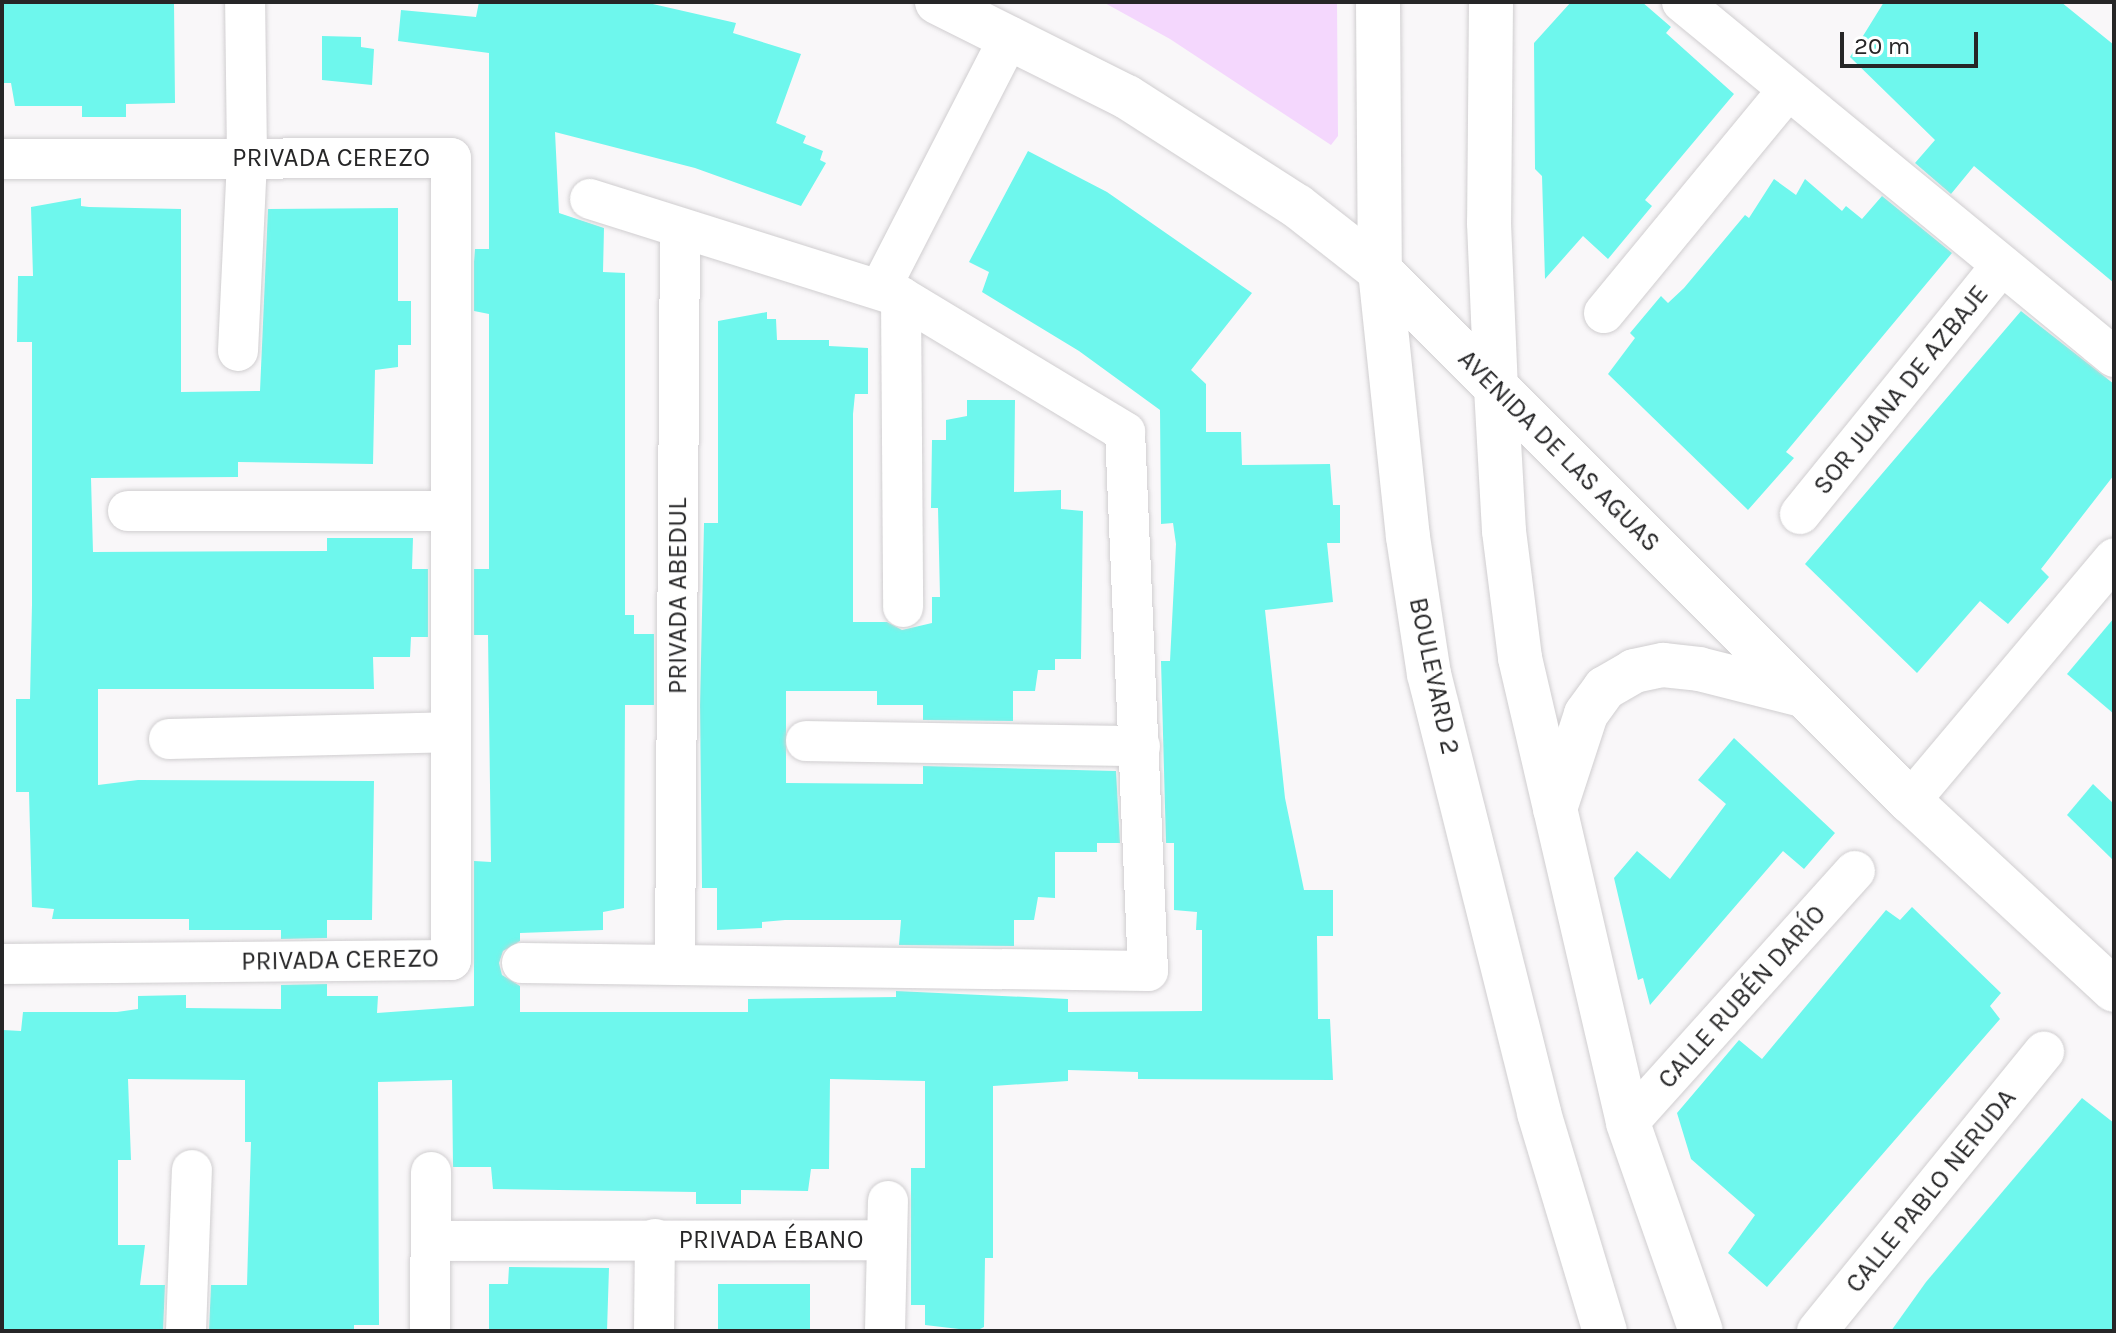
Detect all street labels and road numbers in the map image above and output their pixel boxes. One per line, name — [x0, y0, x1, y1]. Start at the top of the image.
street label: PRIVADA CEREZO — [232, 142, 430, 174]
street label: SOR JUANA DE AZBAJE — [1807, 279, 1995, 501]
street label: AVENIDA DE LAS AGUAS — [1451, 343, 1667, 559]
street label: PRIVADA ABEDUL — [662, 498, 694, 694]
street label: BOULEVARD 2 — [1402, 595, 1466, 757]
street label: CALLE RUBÉN DARÍO — [1652, 899, 1832, 1095]
street label: PRIVADA CEREZO — [241, 943, 439, 977]
street label: CALLE PABLO NERUDA — [1839, 1083, 2023, 1299]
street label: PRIVADA ÉBANO — [679, 1224, 863, 1256]

